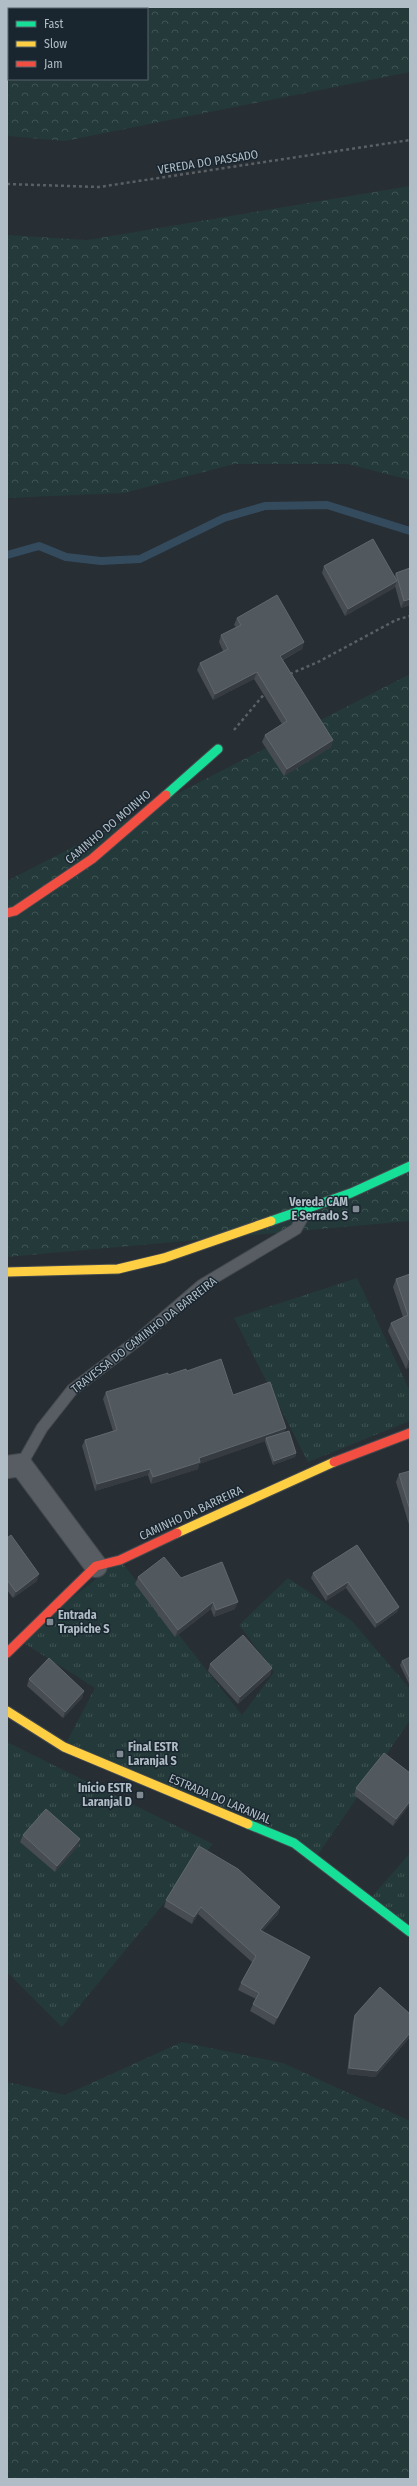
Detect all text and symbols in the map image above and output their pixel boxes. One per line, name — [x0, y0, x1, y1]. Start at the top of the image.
legend — [8, 8, 148, 80]
text: Fast — [44, 17, 63, 31]
text: Slow — [44, 37, 67, 51]
text: Jam — [44, 57, 62, 71]
street label: VEREDA DO PASSADO — [157, 147, 259, 177]
street label: CAMINHO DO MOINHO — [62, 787, 154, 867]
place label: Vereda CAM E Serrado S — [288, 1195, 348, 1223]
marker: Vereda CAM E Serrado S — [351, 1204, 361, 1214]
street label: TRAVESSA DO CAMINHO DA BARREIRA — [69, 1273, 220, 1396]
street label: CAMINHO DA BARREIRA — [137, 1483, 246, 1543]
place label: Entrada Trapiche S — [58, 1608, 109, 1636]
marker: Entrada Trapiche S — [45, 1617, 55, 1627]
place label: Final ESTR Laranjal S — [128, 1740, 178, 1768]
marker: Final ESTR Laranjal S — [115, 1749, 125, 1759]
street label: ESTRADA DO LARANJAL — [167, 1771, 274, 1827]
place label: Início ESTR Laranjal D — [78, 1781, 132, 1809]
marker: Início ESTR Laranjal D — [135, 1790, 145, 1800]

